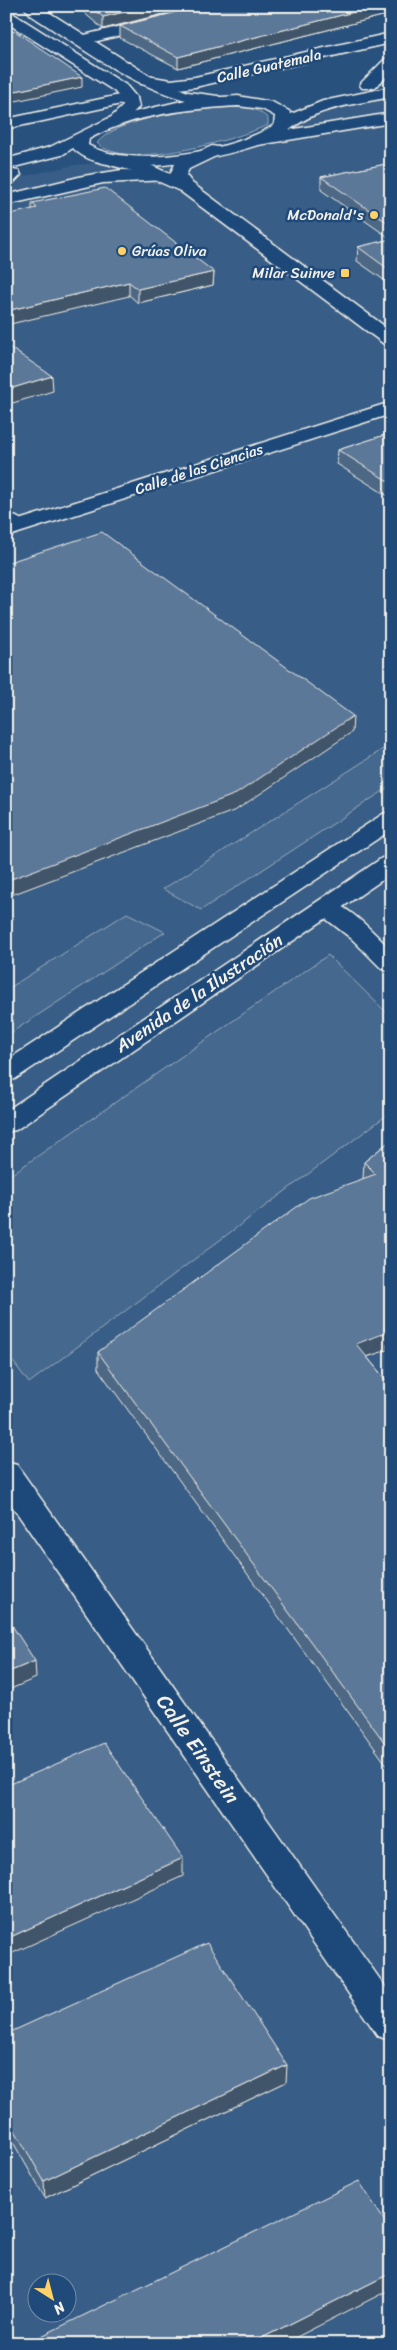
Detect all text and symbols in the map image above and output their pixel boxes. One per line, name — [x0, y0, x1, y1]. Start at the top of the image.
street label: Calle Guatemala — [214, 41, 324, 91]
place label: McDonald's — [287, 202, 364, 228]
marker: McDonald's — [368, 209, 380, 221]
place label: Grúas Oliva — [132, 238, 207, 264]
marker: Grúas Oliva — [116, 245, 128, 257]
place label: Milar Suinve — [252, 260, 335, 286]
marker: Milar Suinve — [339, 267, 351, 279]
street label: Calle de las Ciencias — [131, 436, 267, 502]
street label: Avenida de la Ilustración — [108, 925, 290, 1062]
street label: Calle Einstein — [146, 1686, 250, 1812]
north arrow — [28, 2272, 78, 2322]
text: N — [48, 2295, 71, 2321]

